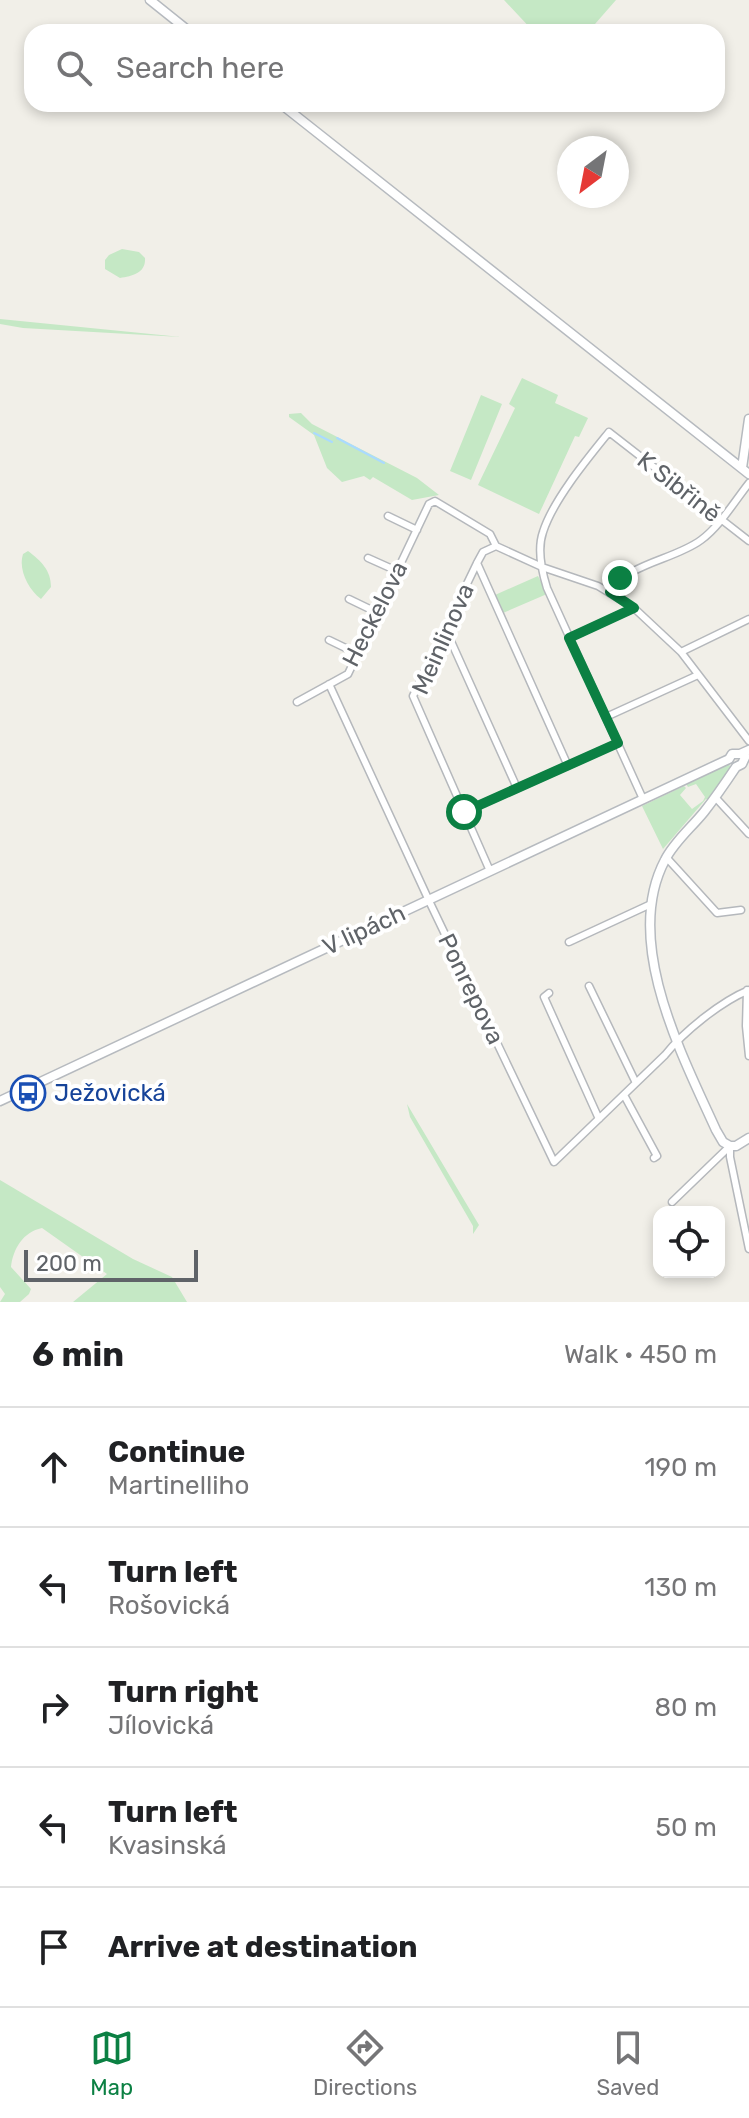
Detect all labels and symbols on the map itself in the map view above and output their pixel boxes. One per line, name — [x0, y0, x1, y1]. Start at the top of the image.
north arrow — [557, 136, 629, 208]
street label: K Sibřině — [632, 446, 726, 528]
street label: Heckelova — [337, 557, 413, 671]
route end — [602, 560, 638, 596]
street label: Meinlinova — [406, 579, 480, 699]
route start — [446, 794, 482, 830]
street label: V lipách — [318, 899, 410, 961]
street label: Ponrepova — [432, 929, 510, 1049]
bus stop icon: Ježovická — [9, 1074, 47, 1112]
place label: Ježovická — [54, 1079, 166, 1107]
scale bar — [24, 1246, 198, 1282]

